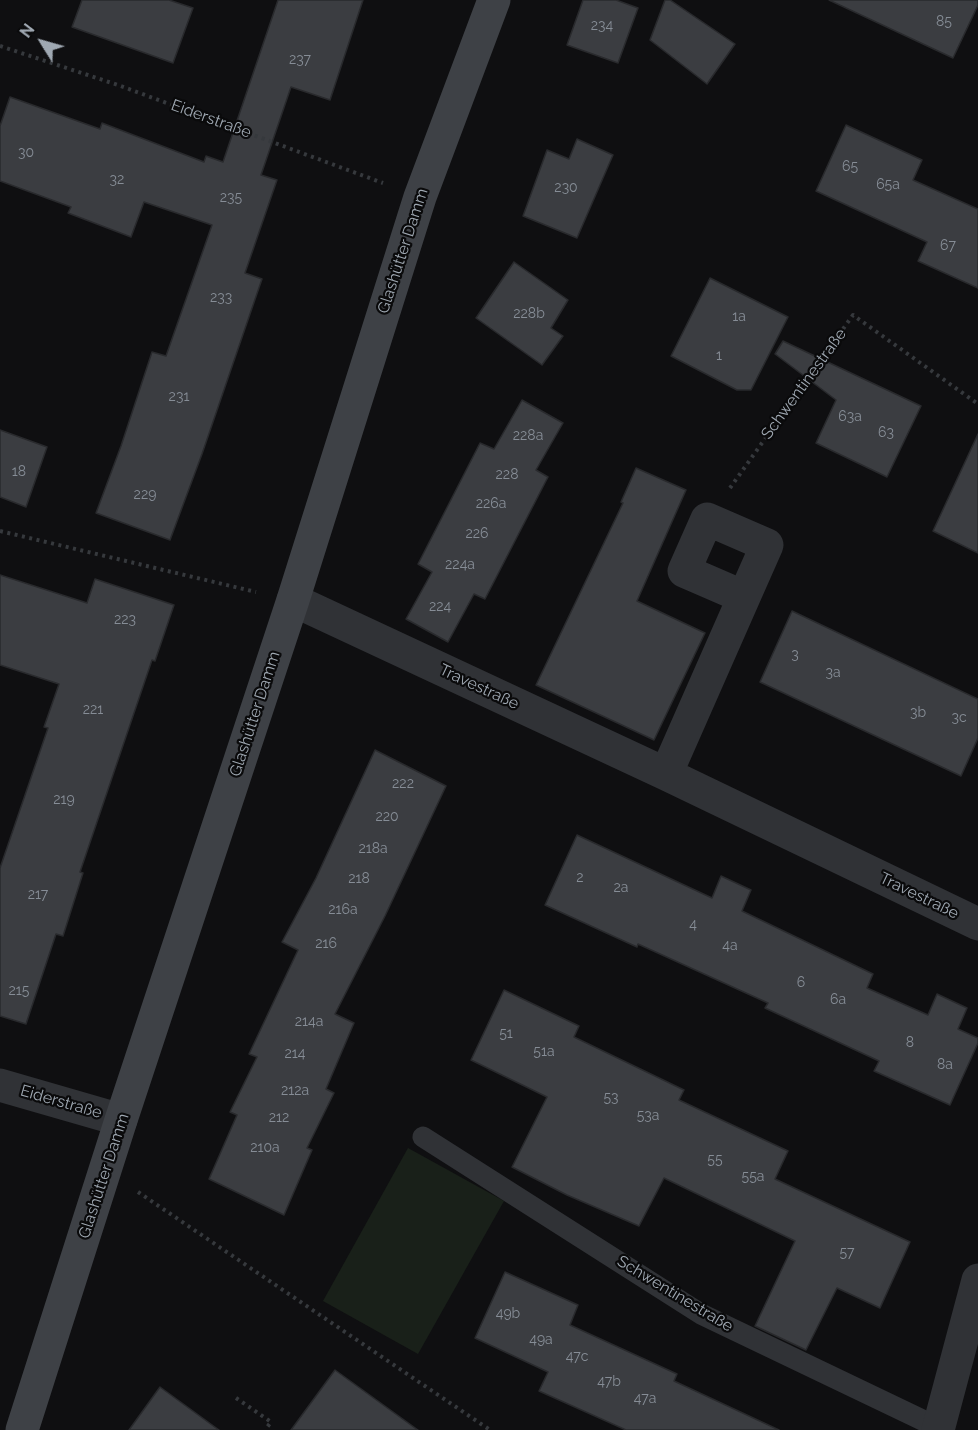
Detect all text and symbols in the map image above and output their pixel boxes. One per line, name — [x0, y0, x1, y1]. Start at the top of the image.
north arrow — [12, 12, 72, 72]
house number: 85 — [936, 14, 952, 30]
house number: 234 — [591, 18, 613, 34]
text: N — [16, 20, 38, 41]
house number: 237 — [289, 52, 311, 68]
street label: Eiderstraße — [168, 96, 254, 142]
house number: 30 — [18, 145, 34, 161]
house number: 65 — [842, 159, 858, 175]
house number: 32 — [110, 172, 124, 188]
house number: 65a — [876, 177, 900, 193]
house number: 230 — [554, 180, 578, 196]
street label: Glashütter Damm — [374, 186, 432, 316]
house number: 235 — [220, 190, 242, 206]
house number: 67 — [940, 238, 956, 254]
house number: 233 — [210, 290, 232, 306]
house number: 228b — [513, 306, 545, 322]
house number: 1a — [732, 309, 746, 325]
street label: Schwentinestraße — [757, 325, 851, 443]
house number: 1 — [716, 348, 722, 364]
house number: 231 — [169, 389, 189, 405]
house number: 63a — [838, 409, 862, 425]
house number: 63 — [878, 425, 894, 441]
house number: 228a — [513, 428, 543, 444]
house number: 18 — [12, 464, 26, 480]
house number: 228 — [496, 467, 518, 483]
house number: 229 — [134, 487, 156, 503]
house number: 226a — [476, 496, 506, 512]
house number: 226 — [465, 526, 489, 542]
house number: 224a — [445, 557, 475, 573]
house number: 224 — [429, 599, 451, 615]
house number: 223 — [114, 612, 136, 628]
house number: 3 — [791, 647, 799, 663]
street label: Glashütter Damm — [226, 649, 284, 779]
street label: Travestraße — [436, 660, 522, 714]
house number: 3a — [825, 665, 841, 681]
house number: 221 — [83, 702, 103, 718]
house number: 3b — [910, 705, 926, 721]
house number: 3c — [951, 710, 967, 726]
house number: 222 — [392, 776, 414, 792]
house number: 219 — [53, 792, 75, 808]
house number: 220 — [375, 809, 399, 825]
house number: 218a — [358, 841, 388, 857]
street label: Travestraße — [876, 869, 962, 923]
house number: 2 — [576, 870, 584, 886]
house number: 218 — [348, 871, 370, 887]
house number: 2a — [614, 880, 628, 896]
house number: 217 — [28, 887, 48, 903]
house number: 216a — [328, 902, 358, 918]
house number: 4 — [689, 917, 697, 933]
house number: 216 — [315, 936, 337, 952]
house number: 4a — [722, 938, 738, 954]
house number: 6 — [797, 975, 805, 991]
house number: 215 — [9, 983, 29, 999]
house number: 6a — [830, 992, 846, 1008]
house number: 214a — [295, 1014, 323, 1030]
house number: 51 — [499, 1026, 513, 1042]
house number: 8 — [906, 1035, 914, 1051]
house number: 51a — [533, 1044, 555, 1060]
house number: 214 — [285, 1046, 305, 1062]
house number: 8a — [937, 1057, 953, 1073]
street label: Eiderstraße — [18, 1081, 104, 1123]
house number: 212a — [281, 1083, 309, 1099]
house number: 53 — [603, 1090, 619, 1106]
house number: 53a — [637, 1108, 659, 1124]
house number: 212 — [269, 1110, 289, 1126]
street label: Glashütter Damm — [75, 1111, 133, 1241]
house number: 210a — [250, 1140, 280, 1156]
house number: 55 — [707, 1152, 723, 1168]
house number: 55a — [742, 1169, 764, 1185]
house number: 57 — [839, 1245, 855, 1261]
street label: Schwentinestraße — [613, 1252, 737, 1336]
house number: 49b — [496, 1306, 520, 1322]
house number: 49a — [529, 1332, 553, 1348]
house number: 47c — [566, 1349, 588, 1365]
house number: 47b — [597, 1374, 621, 1390]
house number: 47a — [634, 1391, 656, 1407]

